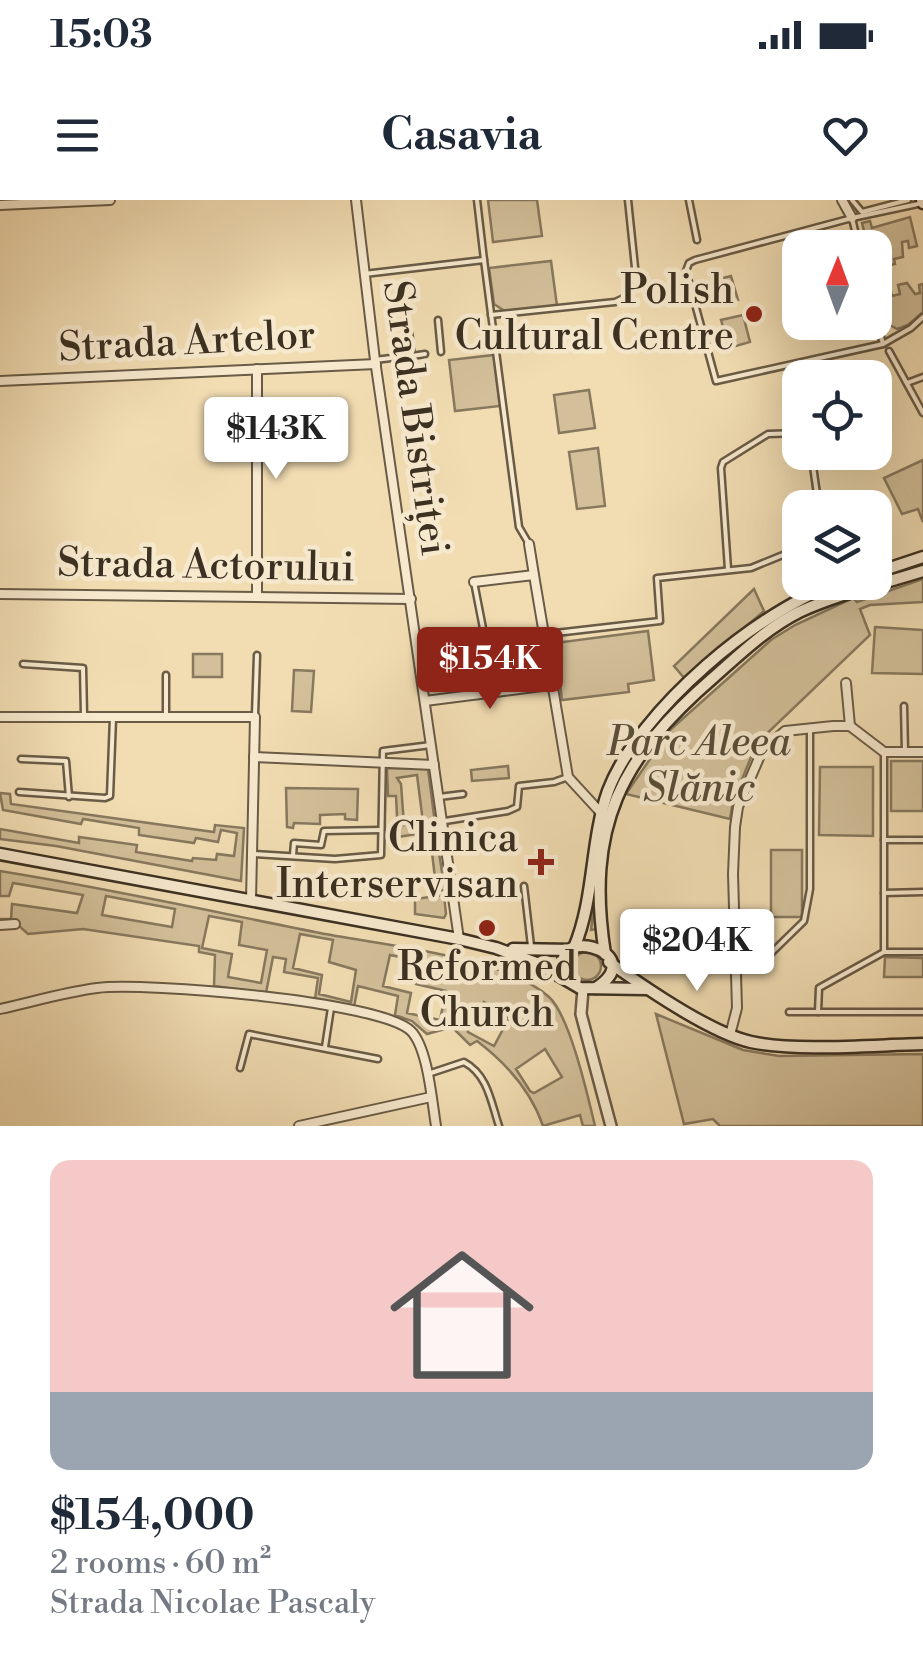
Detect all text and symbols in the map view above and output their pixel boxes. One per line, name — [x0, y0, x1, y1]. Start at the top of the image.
text: 15:03 — [50, 12, 153, 59]
text: Casavia — [381, 107, 542, 164]
icon: menu — [50, 108, 105, 163]
icon: heart — [818, 108, 873, 163]
north arrow — [782, 230, 892, 340]
map controls — [782, 230, 892, 600]
place label: Polish Cultural Centre — [455, 266, 734, 362]
street label: Strada Bistriței — [371, 277, 459, 559]
marker: Polish Cultural Centre — [743, 303, 765, 325]
street label: Strada Artelor — [57, 310, 317, 374]
button: locate — [782, 360, 892, 470]
pin: $143K — [206, 397, 346, 482]
text: $143K — [226, 409, 326, 449]
button: layers — [782, 490, 892, 600]
street label: Strada Actorului — [57, 538, 355, 594]
pin: $154K — [420, 627, 560, 712]
text: $154K — [439, 639, 541, 679]
park label: Parc Aleea Slănic — [606, 718, 792, 814]
place label: Clinica Interservisan — [276, 814, 519, 910]
marker: Clinica Interservisan — [528, 849, 554, 875]
pin: $204K — [627, 909, 767, 994]
marker: Reformed Church — [476, 917, 498, 939]
text: $204K — [642, 921, 752, 961]
place label: Reformed Church — [397, 943, 577, 1039]
icon: home — [372, 1225, 552, 1405]
text: $154,000 — [50, 1490, 255, 1543]
text: 2 rooms · 60 m² — [50, 1543, 271, 1583]
text: Strada Nicolae Pascaly — [50, 1583, 375, 1623]

